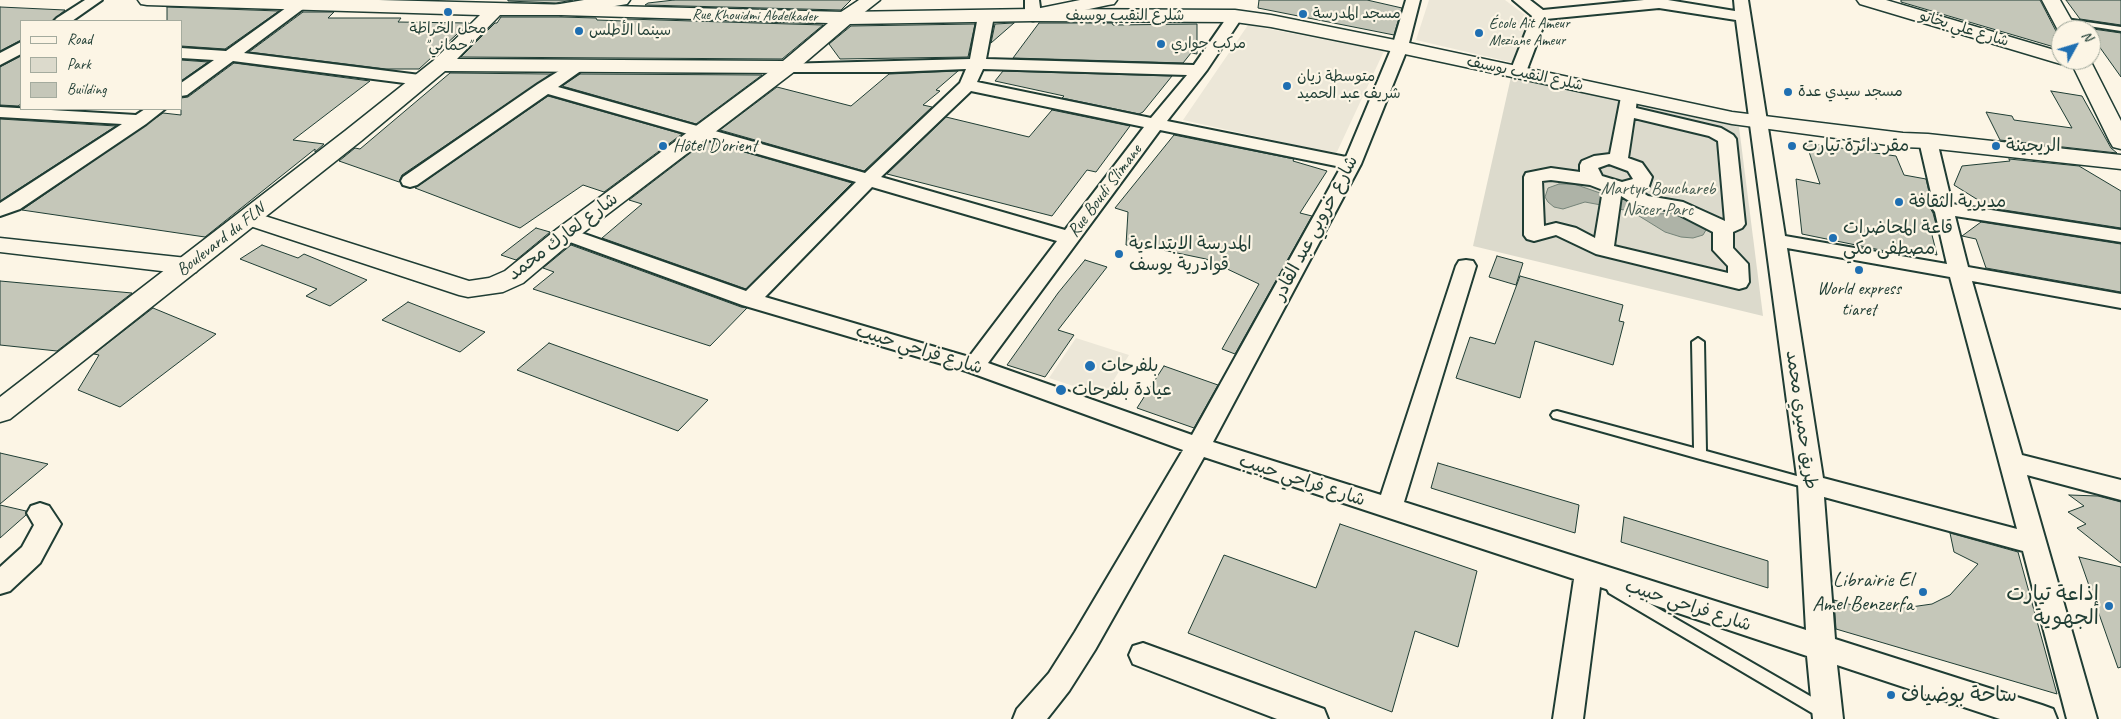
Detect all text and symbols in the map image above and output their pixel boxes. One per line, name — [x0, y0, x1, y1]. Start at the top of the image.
place label: مسجد المدرسة — [1313, 5, 1401, 23]
marker: محل الخراطة "حماني" — [442, 6, 454, 18]
street label: Rue Khouidmi Abdelkader — [692, 6, 818, 26]
street label: شلرع النقيب بوسيف — [1066, 7, 1184, 25]
street label: شارع علي بخاتو — [1917, 7, 2011, 51]
marker: مسجد المدرسة — [1297, 8, 1309, 20]
place label: École Ait Ameur Meziane Ameur — [1489, 15, 1570, 50]
legend — [20, 20, 182, 110]
place label: محل الخراطة "حماني" — [409, 20, 487, 55]
north arrow — [2051, 20, 2101, 70]
place label: سينما الأطلس — [589, 22, 671, 40]
marker: سينما الأطلس — [573, 25, 585, 37]
marker: École Ait Ameur Meziane Ameur — [1473, 27, 1485, 39]
text: N — [2078, 27, 2097, 45]
text: Road — [67, 30, 92, 49]
place label: مركب جواري — [1171, 35, 1246, 53]
marker: مركب جواري — [1155, 38, 1167, 50]
street label: شلرع النقيب بوسيف — [1465, 53, 1585, 95]
text: Park — [67, 55, 91, 74]
place label: متوسطة زيان شريف عبد الحميد — [1297, 68, 1401, 103]
text: Building — [67, 80, 106, 99]
marker: متوسطة زيان شريف عبد الحميد — [1281, 80, 1293, 92]
place label: مسجد سيدي عدة — [1798, 83, 1903, 101]
marker: مسجد سيدي عدة — [1782, 86, 1794, 98]
place label: Hôtel D'orient — [673, 135, 757, 157]
place label: مقر دائرة تيارت — [1802, 135, 1909, 157]
place label: الريجينة — [2006, 135, 2061, 157]
marker: Hôtel D'orient — [657, 140, 669, 152]
street label: Rue Boudi Slimane — [1063, 140, 1147, 242]
marker: مقر دائرة تيارت — [1786, 140, 1798, 152]
marker: الريجينة — [1990, 140, 2002, 152]
street label: شارع خروبي عبد القادر — [1269, 152, 1363, 304]
park label: Martyr Bouchareb Nacer Parc — [1601, 178, 1715, 220]
street label: شارع لعارك محمد — [504, 188, 622, 286]
place label: مديرية الثقافة — [1909, 191, 2006, 213]
marker: مديرية الثقافة — [1893, 196, 1905, 208]
street label: Boulevard du FLN — [172, 199, 270, 281]
place label: قاعة المحاضرات مصطفى مكي — [1843, 217, 1953, 260]
marker: قاعة المحاضرات مصطفى مكي — [1827, 232, 1839, 244]
place label: المدرسة الابتداءية قوادرية يوسف — [1129, 233, 1252, 276]
marker: المدرسة الابتداءية قوادرية يوسف — [1113, 248, 1125, 260]
marker: World express tiaret — [1853, 264, 1865, 276]
place label: World express tiaret — [1817, 278, 1901, 320]
street label: شارع فراحي حبيب — [853, 320, 985, 380]
street label: طريق حميري محمد — [1781, 349, 1821, 491]
place label: بلفرحات — [1101, 355, 1158, 377]
marker: بلفرحات — [1083, 359, 1097, 373]
place label: عيادة بلفرحات — [1072, 379, 1172, 401]
marker: عيادة بلفرحات — [1054, 383, 1068, 397]
street label: شارع فراحي حبيب — [1236, 450, 1368, 512]
place label: Librairie El Amel Benzerfa — [1812, 567, 1913, 617]
street label: شارع فراحي حبيب — [1622, 575, 1754, 637]
place label: إذاعة تيارت الجهوية — [2006, 581, 2099, 631]
marker: Librairie El Amel Benzerfa — [1917, 586, 1929, 598]
marker: إذاعة تيارت الجهوية — [2103, 600, 2115, 612]
place label: ساحة بوضياف — [1901, 682, 2017, 708]
marker: ساحة بوضياف — [1885, 689, 1897, 701]

